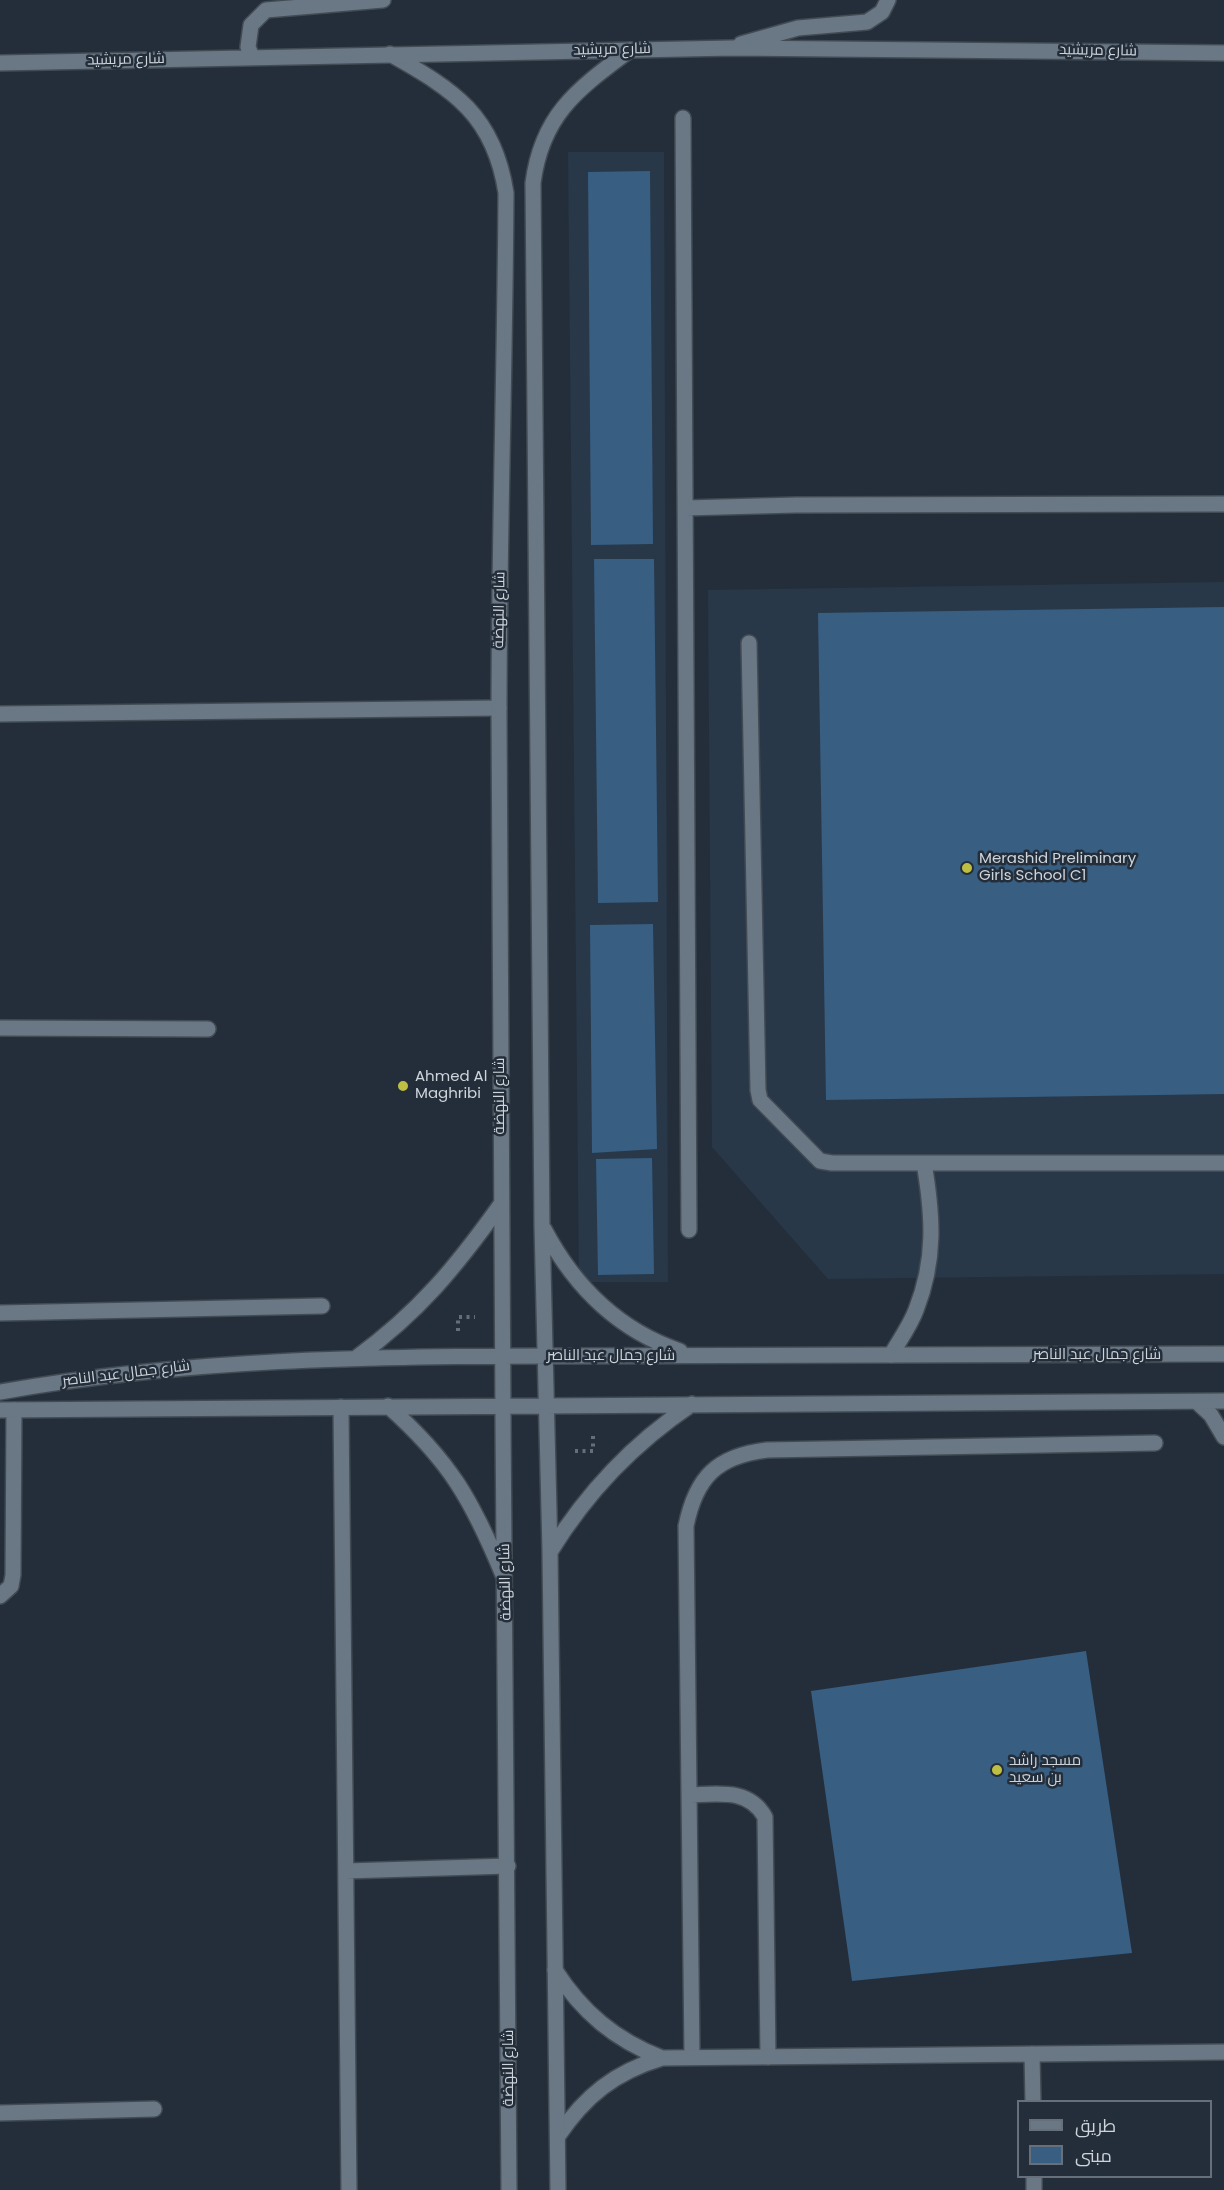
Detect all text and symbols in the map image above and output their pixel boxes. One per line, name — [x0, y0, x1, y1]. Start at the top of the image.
street label: شارع مريشيد — [573, 40, 651, 60]
street label: شارع مريشيد — [1059, 41, 1137, 61]
street label: شارع مريشيد — [87, 50, 165, 70]
street label: شارع النهضة — [490, 571, 510, 649]
place label: Merashid Preliminary Girls School C1 — [979, 850, 1136, 885]
marker: Merashid Preliminary Girls School C1 — [960, 861, 974, 875]
street label: شارع النهضة — [491, 1058, 509, 1134]
place label: Ahmed Al Maghribi — [415, 1068, 487, 1103]
marker: Ahmed Al Maghribi — [396, 1079, 410, 1093]
street label: شارع جمال عبد الناصر — [1033, 1346, 1161, 1364]
street label: شارع جمال عبد الناصر — [547, 1347, 675, 1365]
street label: شارع جمال عبد الناصر — [61, 1357, 191, 1391]
street label: شارع النهضة — [496, 1543, 516, 1621]
place label: مسجد راشد بن سعيد — [1009, 1752, 1081, 1787]
marker: مسجد راشد بن سعيد — [990, 1763, 1004, 1777]
street label: شارع النهضة — [500, 2030, 518, 2106]
legend — [1017, 2100, 1212, 2178]
text: طريق — [1075, 2113, 1116, 2138]
text: مبنى — [1075, 2143, 1112, 2168]

